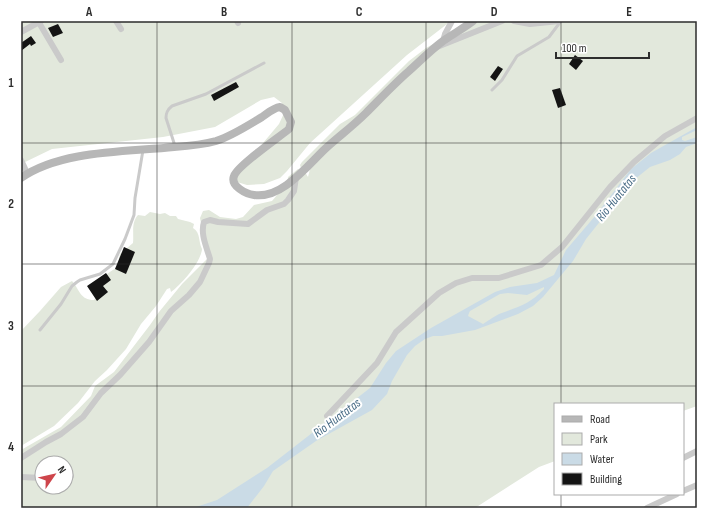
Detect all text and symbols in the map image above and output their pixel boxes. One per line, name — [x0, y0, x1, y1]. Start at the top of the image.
text: A — [85, 4, 93, 20]
text: B — [221, 4, 227, 20]
text: C — [356, 4, 363, 20]
text: D — [491, 4, 498, 20]
text: E — [626, 4, 632, 20]
scale bar — [556, 34, 649, 60]
text: 100 m — [562, 41, 587, 56]
text: 1 — [8, 75, 14, 91]
water label: Rio Huatatas — [592, 171, 640, 225]
text: 2 — [8, 196, 14, 212]
text: 3 — [8, 318, 14, 334]
water label: Rio Huatatas — [310, 395, 364, 441]
legend — [554, 403, 684, 495]
text: Road — [590, 412, 610, 427]
text: Park — [590, 432, 608, 447]
text: 4 — [8, 439, 14, 455]
text: Water — [590, 452, 614, 467]
north arrow — [34, 455, 74, 495]
text: N — [55, 464, 69, 476]
text: Building — [590, 472, 622, 487]

